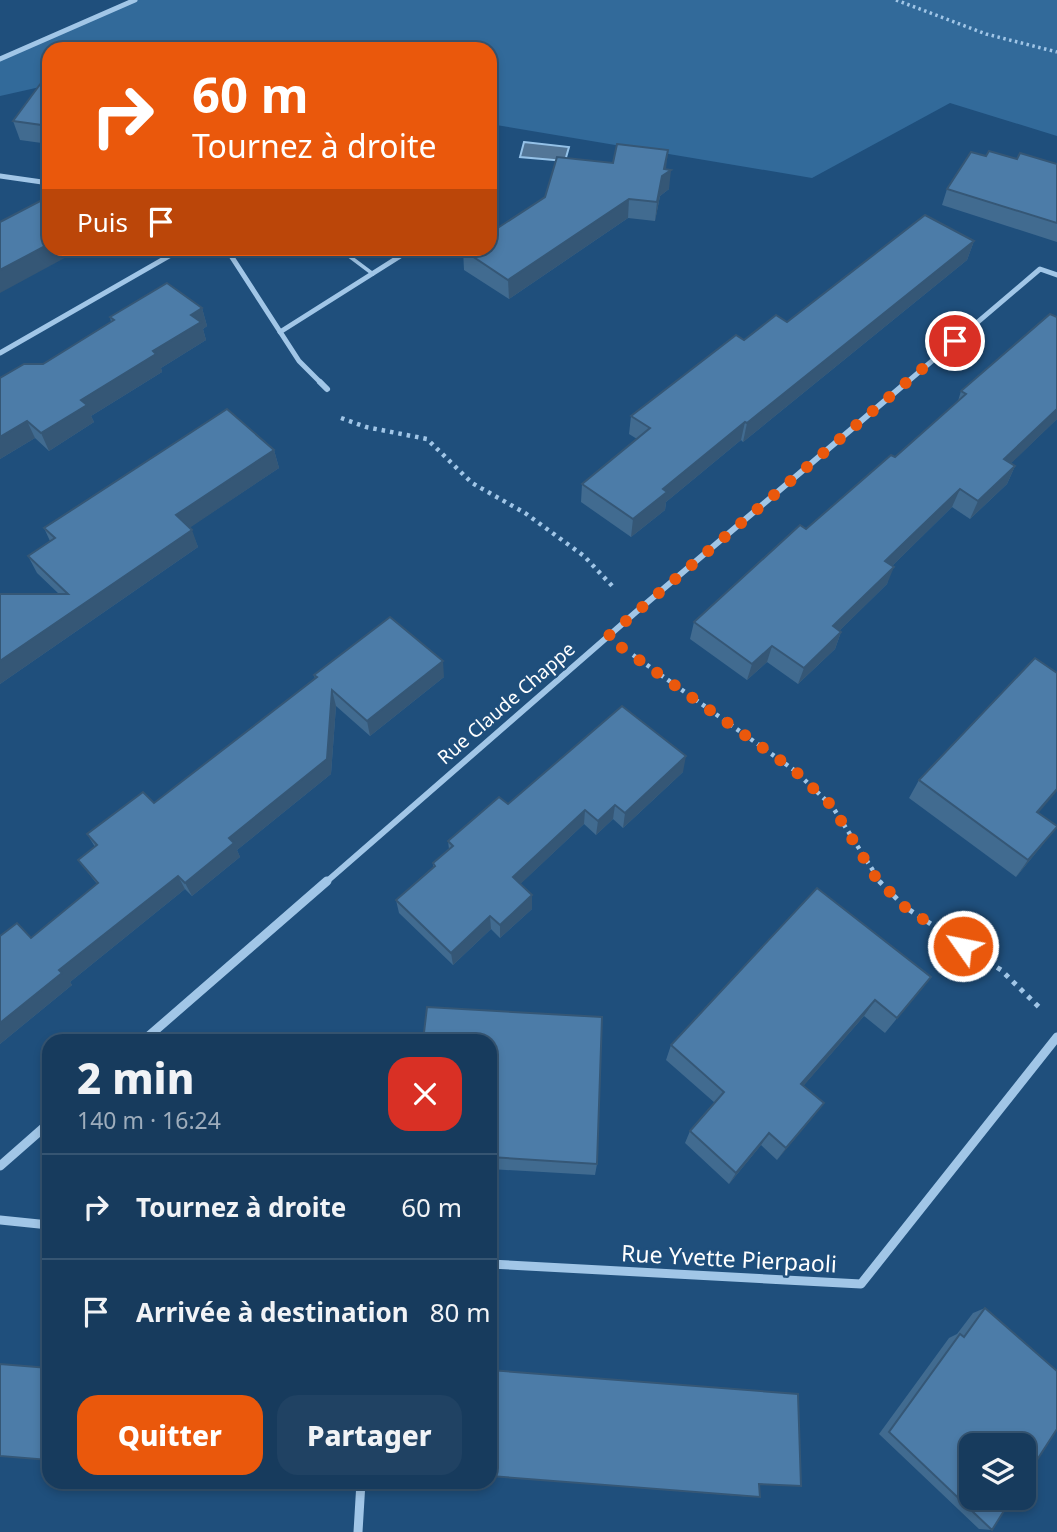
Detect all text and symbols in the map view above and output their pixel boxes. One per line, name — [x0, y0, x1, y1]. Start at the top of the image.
text: 60 m — [192, 61, 309, 127]
icon: right — [77, 70, 168, 161]
text: Tournez à droite — [192, 124, 437, 167]
icon: arrive — [142, 203, 180, 241]
text: Puis — [77, 204, 128, 240]
pin — [925, 311, 985, 371]
icon: arrive — [936, 322, 974, 360]
street label: Rue Claude Chappe — [432, 636, 580, 770]
position arrow — [926, 909, 1000, 983]
text: 2 min — [77, 1049, 194, 1106]
button: close — [388, 1057, 462, 1131]
text: 140 m · 16:24 — [77, 1104, 221, 1136]
icon: right — [77, 1188, 115, 1226]
text: Tournez à droite — [136, 1189, 346, 1225]
text: 60 m — [401, 1189, 462, 1225]
street label: Rue Yvette Pierpaoli — [620, 1236, 838, 1280]
icon: arrive — [77, 1293, 115, 1331]
text: Arrivée à destination — [136, 1294, 409, 1330]
text: 80 m — [430, 1294, 491, 1330]
button: Quitter — [77, 1395, 263, 1475]
button: Partager — [277, 1395, 462, 1475]
map controls — [959, 1433, 1036, 1510]
button: layers — [959, 1433, 1036, 1510]

